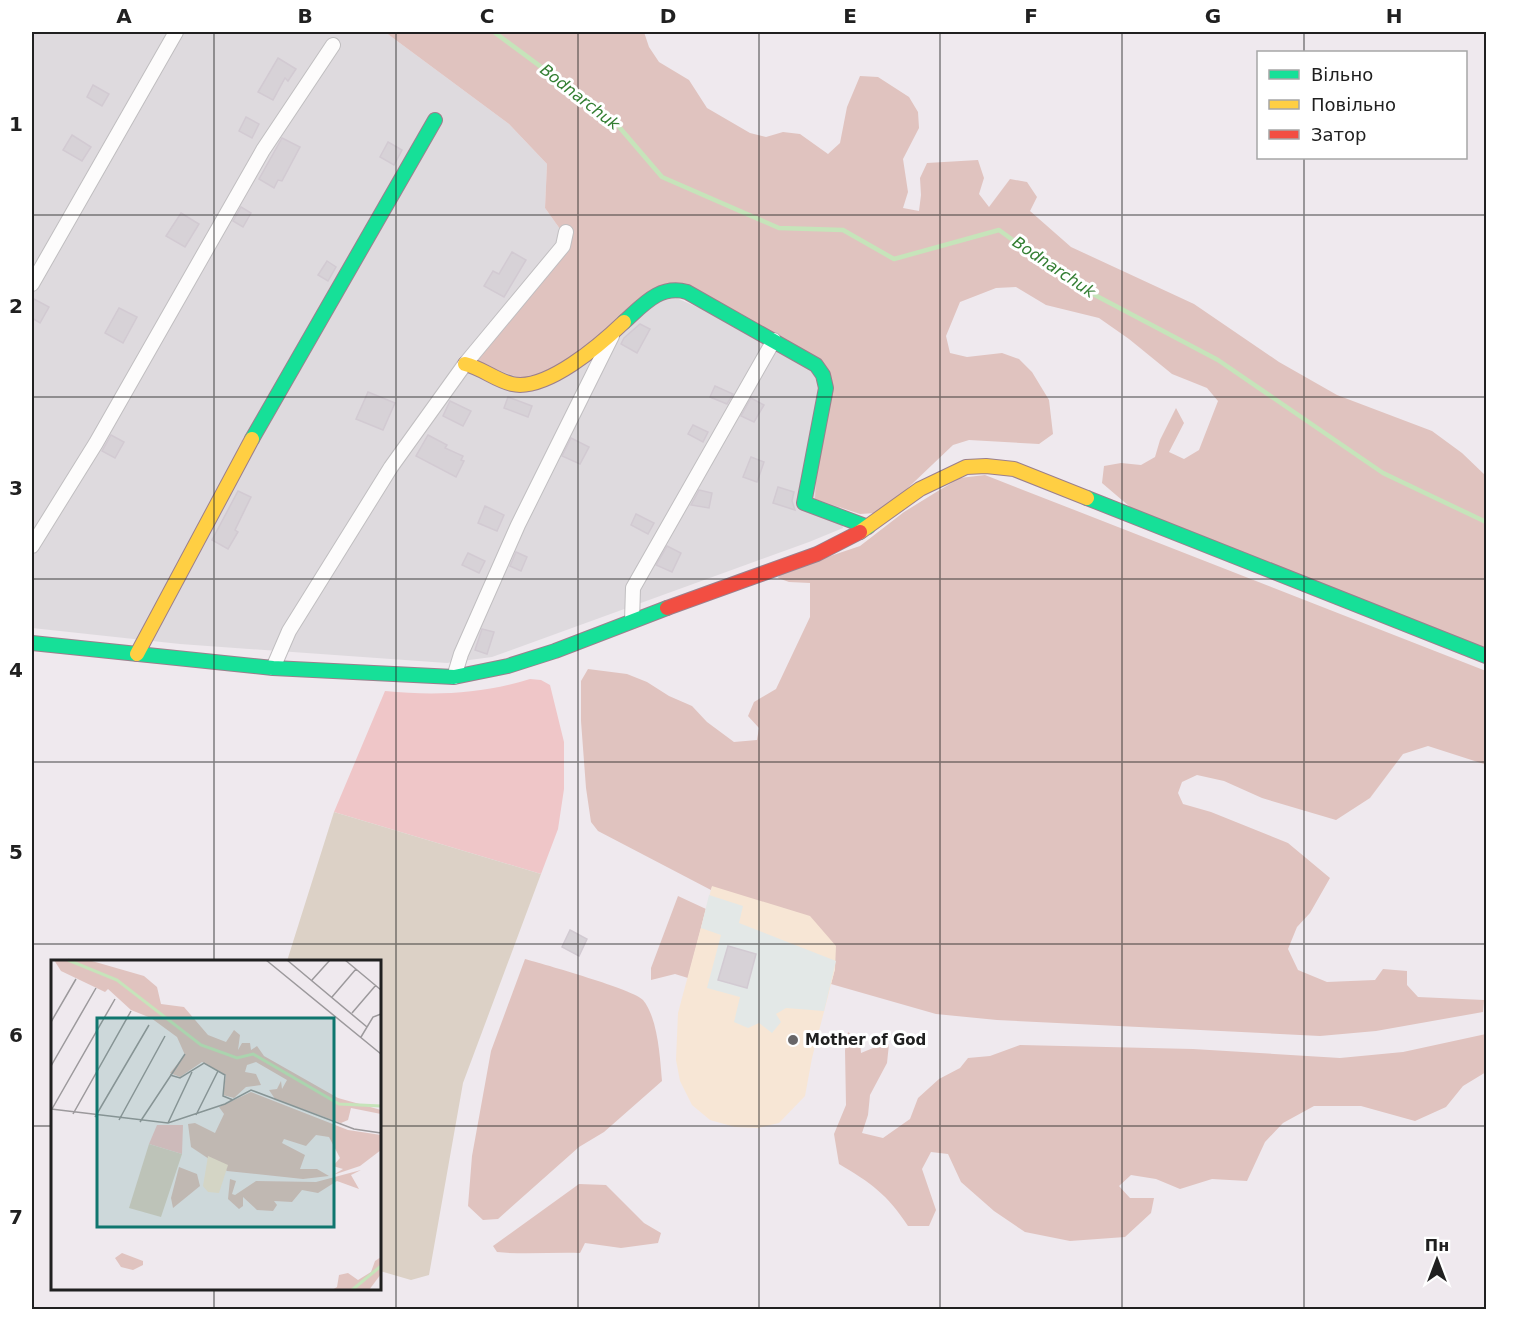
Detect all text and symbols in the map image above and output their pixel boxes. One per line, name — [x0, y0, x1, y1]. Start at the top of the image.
text: A — [116, 4, 132, 28]
text: B — [297, 4, 313, 28]
text: C — [480, 4, 494, 28]
text: D — [660, 4, 676, 28]
text: E — [843, 4, 857, 28]
text: F — [1024, 4, 1038, 28]
text: G — [1205, 4, 1221, 28]
text: H — [1386, 4, 1402, 28]
legend — [1257, 51, 1467, 159]
water label: Bodnarchuk — [536, 60, 624, 134]
text: Вільно — [1311, 64, 1373, 85]
text: Повільно — [1311, 94, 1396, 115]
text: 1 — [9, 112, 23, 136]
text: Затор — [1311, 124, 1367, 145]
water label: Bodnarchuk — [1009, 232, 1100, 302]
text: 2 — [9, 294, 23, 318]
text: 3 — [9, 476, 23, 500]
text: 4 — [9, 658, 23, 682]
text: 5 — [9, 840, 23, 864]
inset map — [51, 960, 381, 1290]
text: 6 — [9, 1023, 23, 1047]
place label: Mother of God — [805, 1031, 926, 1049]
marker: Mother of God — [786, 1033, 800, 1047]
text: 7 — [9, 1205, 23, 1229]
north arrow — [1407, 1230, 1467, 1290]
text: Пн — [1425, 1236, 1449, 1255]

